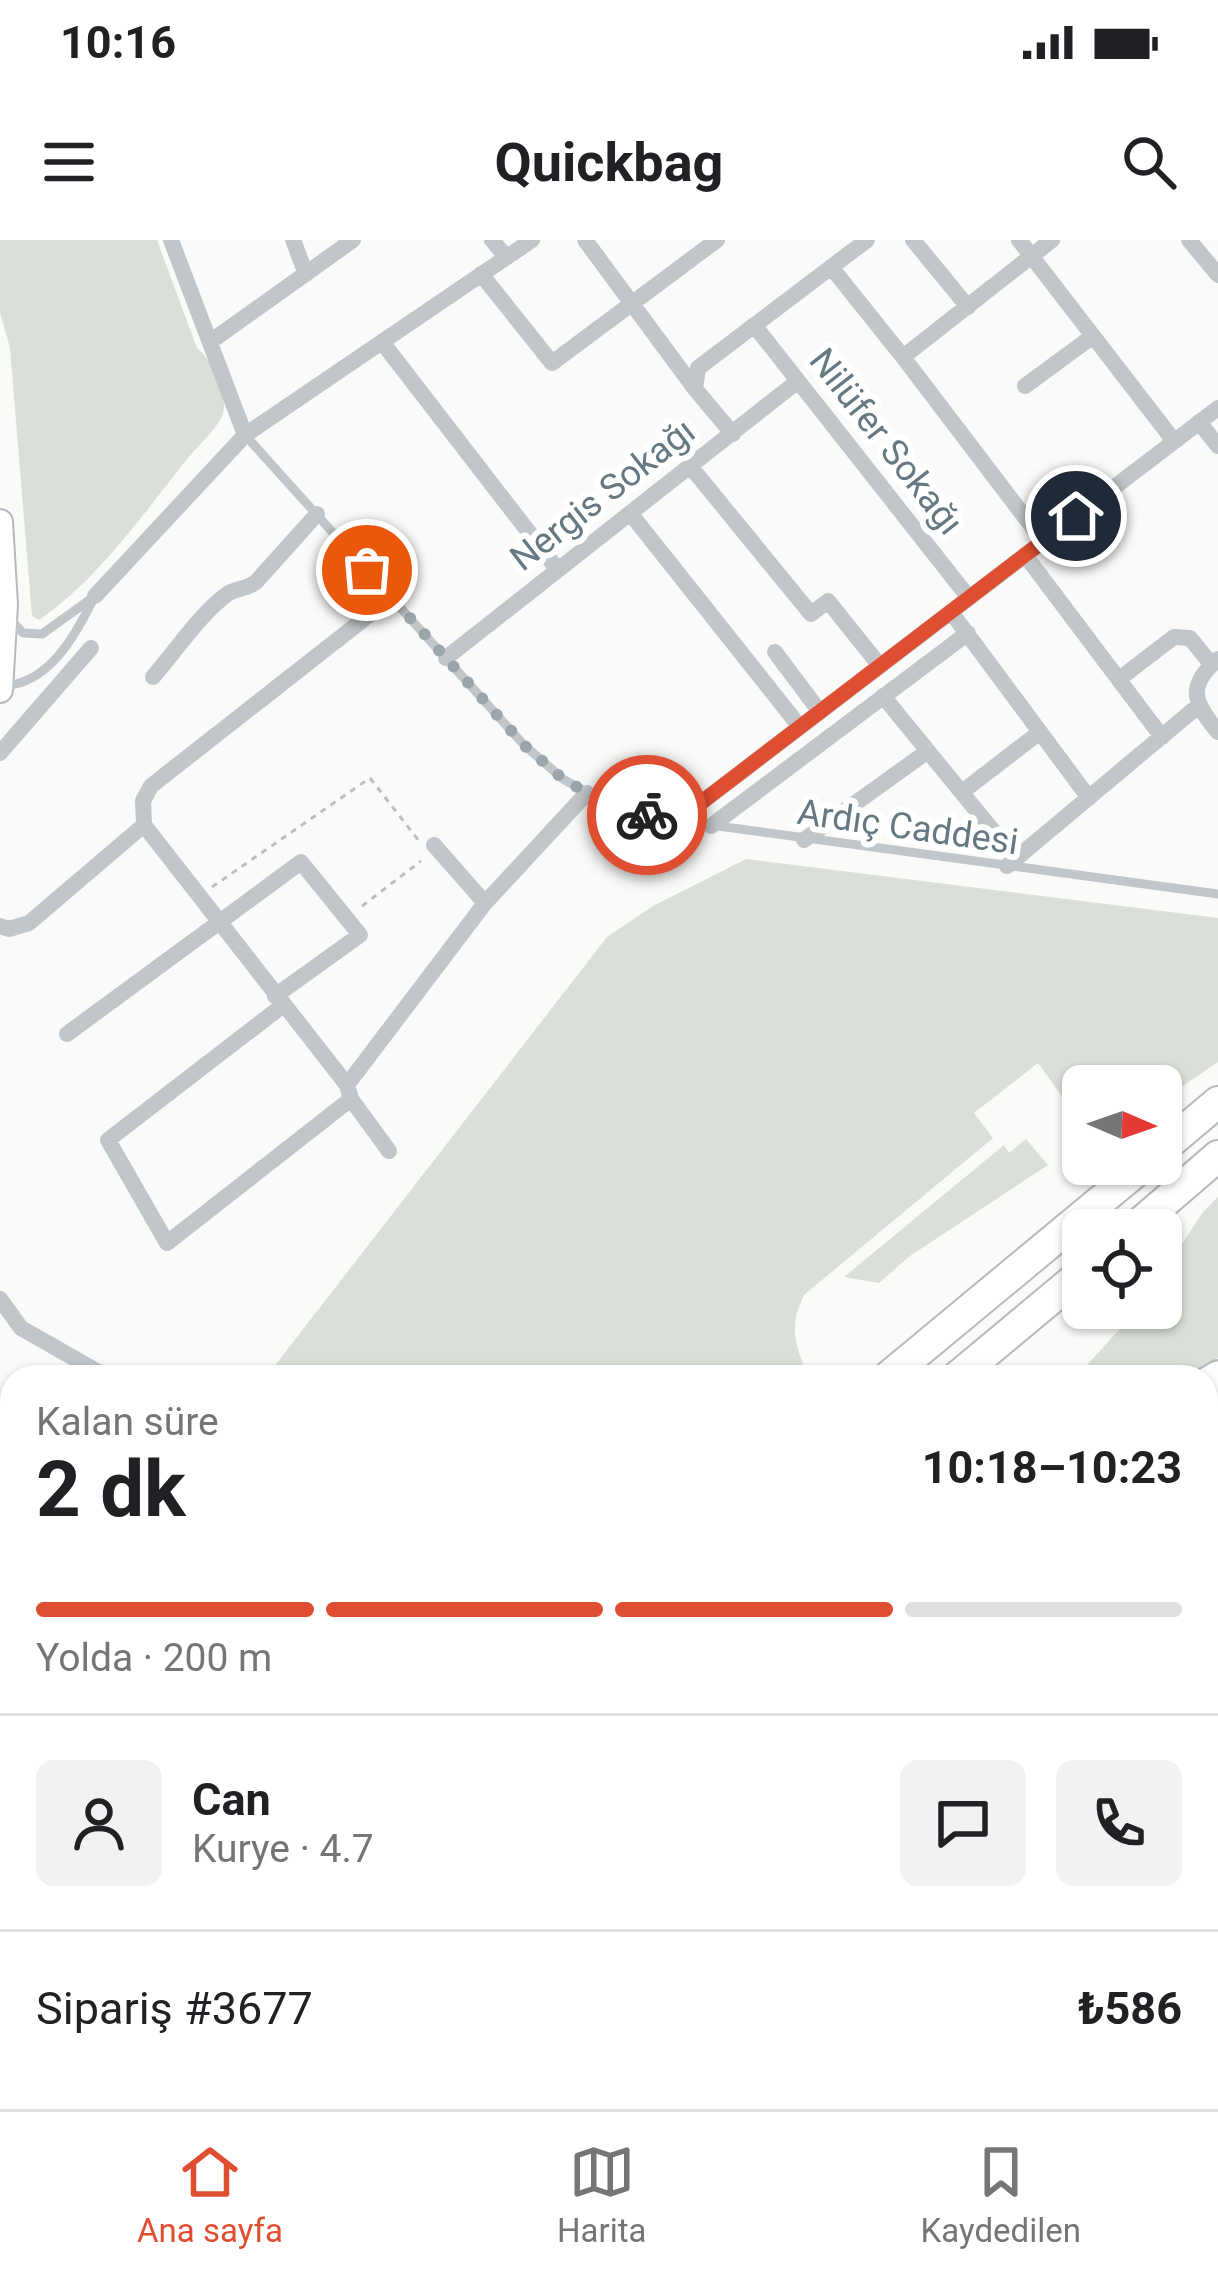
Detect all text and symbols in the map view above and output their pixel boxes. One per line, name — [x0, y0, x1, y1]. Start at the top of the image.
text: 10:16 — [60, 16, 176, 69]
icon: menu — [36, 129, 102, 195]
icon: search — [1116, 129, 1182, 195]
text: Quickbag — [495, 131, 723, 194]
street label: Nilüfer Sokağı — [801, 340, 972, 543]
street label: Nergis Sokağı — [502, 410, 703, 580]
pin — [1025, 465, 1127, 567]
icon: home — [1043, 483, 1109, 549]
pin — [316, 519, 418, 621]
icon: bag — [334, 537, 400, 603]
courier — [587, 755, 707, 875]
icon: bike — [614, 782, 680, 848]
street label: Ardıç Caddesi — [795, 791, 1021, 863]
north arrow — [1062, 1065, 1182, 1185]
map controls — [1062, 1065, 1182, 1329]
button: locate — [1062, 1209, 1182, 1329]
text: Kalan süre — [36, 1399, 219, 1445]
text: 10:18–10:23 — [922, 1441, 1182, 1494]
text: 2 dk — [36, 1444, 186, 1535]
text: Yolda · 200 m — [36, 1635, 272, 1681]
button: person — [36, 1760, 162, 1886]
button: chat — [900, 1760, 1026, 1886]
button: phone — [1056, 1760, 1182, 1886]
text: Can — [192, 1773, 271, 1826]
text: Kurye · 4.7 — [192, 1826, 374, 1872]
text: Sipariş #3677 — [36, 1982, 313, 2035]
text: ₺586 — [1078, 1982, 1182, 2035]
tab: Ana sayfa — [137, 2139, 283, 2250]
tab: Harita — [557, 2139, 646, 2250]
tab: Kaydedilen — [921, 2139, 1081, 2250]

